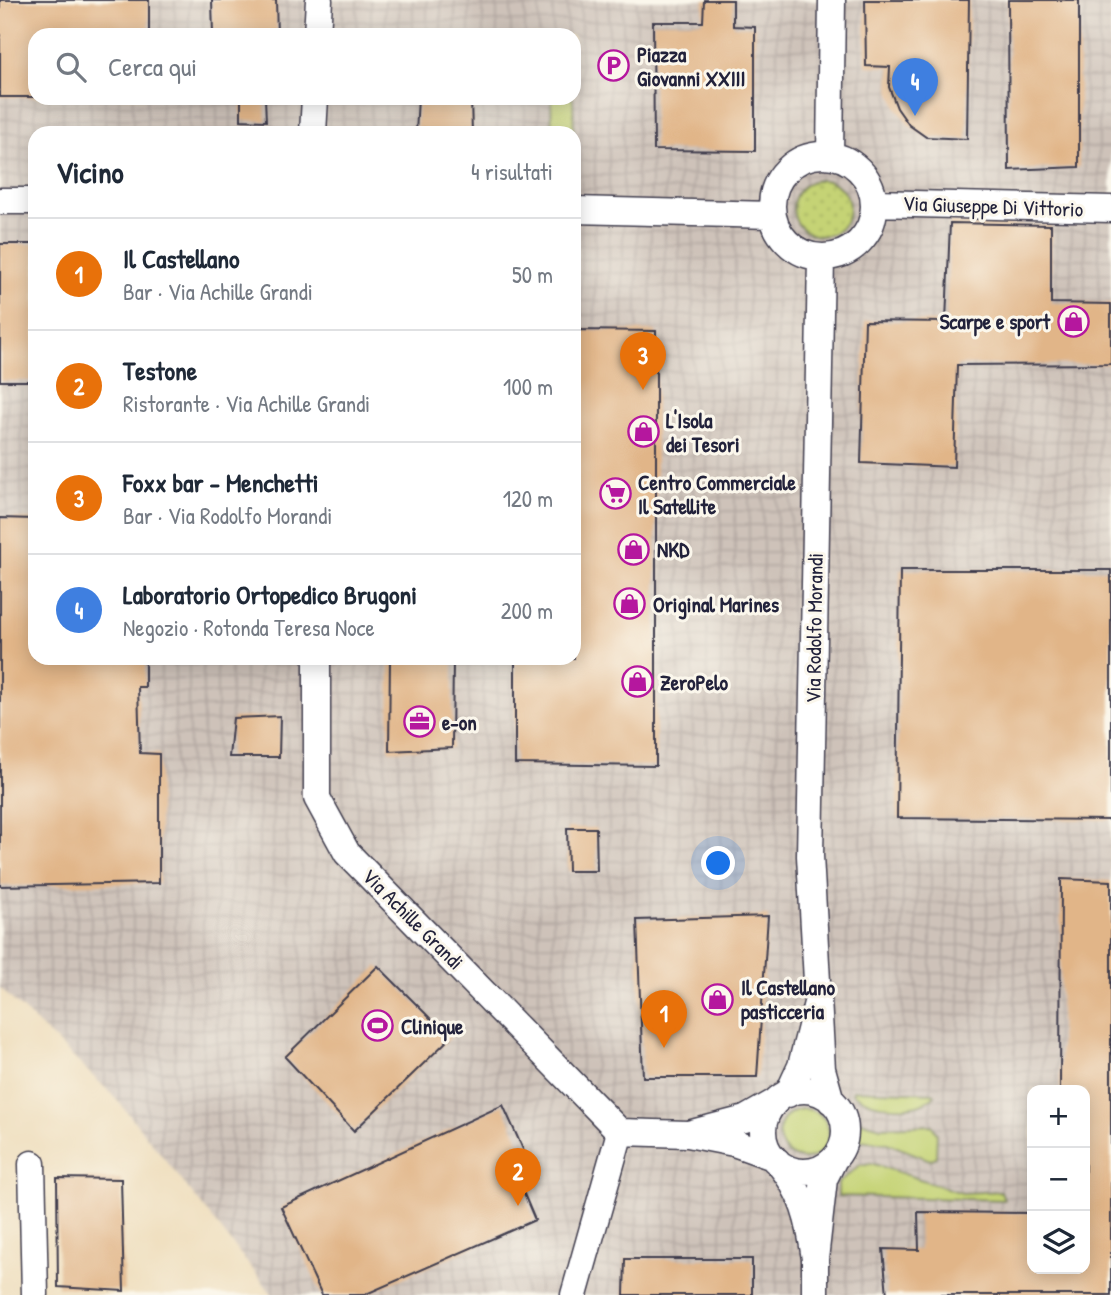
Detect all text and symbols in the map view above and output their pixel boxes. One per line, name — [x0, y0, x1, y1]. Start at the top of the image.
search box — [28, 28, 581, 105]
place label: Piazza Giovanni XXIII — [637, 40, 745, 93]
icon: search — [52, 48, 90, 86]
text: Cerca qui — [108, 49, 197, 84]
parking icon: Piazza Giovanni XXIII — [597, 49, 631, 83]
pin: 4 — [892, 58, 938, 116]
text: Vicino — [56, 152, 124, 192]
text: 4 risultati — [471, 156, 553, 187]
street label: Via Giuseppe Di Vittorio — [902, 188, 1084, 224]
text: Il Castellano — [123, 241, 239, 276]
text: 1 — [75, 259, 83, 290]
text: 50 m — [512, 259, 553, 290]
text: Bar · Via Achille Grandi — [123, 276, 313, 307]
shop icon: Scarpe e sport — [1056, 304, 1090, 338]
place label: Scarpe e sport — [940, 307, 1051, 337]
pin: 3 — [620, 332, 666, 390]
text: Testone — [123, 353, 197, 388]
text: 2 — [74, 371, 84, 402]
text: 100 m — [503, 371, 553, 402]
text: Ristorante · Via Achille Grandi — [123, 388, 370, 419]
place label: L'Isola dei Tesori — [666, 406, 740, 459]
shop icon: L'Isola dei Tesori — [626, 415, 660, 449]
text: Foxx bar - Menchetti — [123, 465, 319, 500]
place label: Centro Commerciale Il Satellite — [638, 468, 797, 521]
supermarket icon: Centro Commerciale Il Satellite — [598, 477, 632, 511]
text: 3 — [74, 483, 84, 514]
text: 120 m — [503, 483, 553, 514]
text: Bar · Via Rodolfo Morandi — [123, 500, 332, 531]
shop icon: NKD — [617, 532, 651, 566]
place label: NKD — [657, 535, 690, 564]
street label: Via Rodolfo Morandi — [798, 553, 830, 703]
text: Laboratorio Ortopedico Brugoni — [123, 577, 417, 612]
shop icon: Original Marines — [613, 587, 647, 621]
place label: Original Marines — [653, 590, 779, 620]
text: 4 — [75, 595, 83, 626]
text: 200 m — [501, 595, 553, 626]
text: Negozio · Rotonda Teresa Noce — [123, 612, 375, 643]
shop icon: ZeroPelo — [620, 665, 654, 699]
place label: ZeroPelo — [660, 668, 729, 697]
office icon: e-on — [402, 705, 436, 739]
place label: e-on — [442, 708, 477, 737]
your location — [701, 846, 735, 880]
street label: Via Achille Grandi — [356, 862, 470, 976]
place label: Il Castellano pasticceria — [741, 973, 836, 1027]
shop icon: Il Castellano pasticceria — [701, 982, 735, 1016]
pin: 1 — [641, 990, 687, 1048]
sports icon: Clinique — [361, 1009, 395, 1043]
place label: Clinique — [401, 1012, 464, 1042]
map controls — [1027, 1085, 1090, 1274]
button: + — [1027, 1085, 1090, 1148]
pin: 2 — [495, 1148, 541, 1206]
button: − — [1027, 1148, 1090, 1211]
button: layers — [1027, 1211, 1090, 1274]

